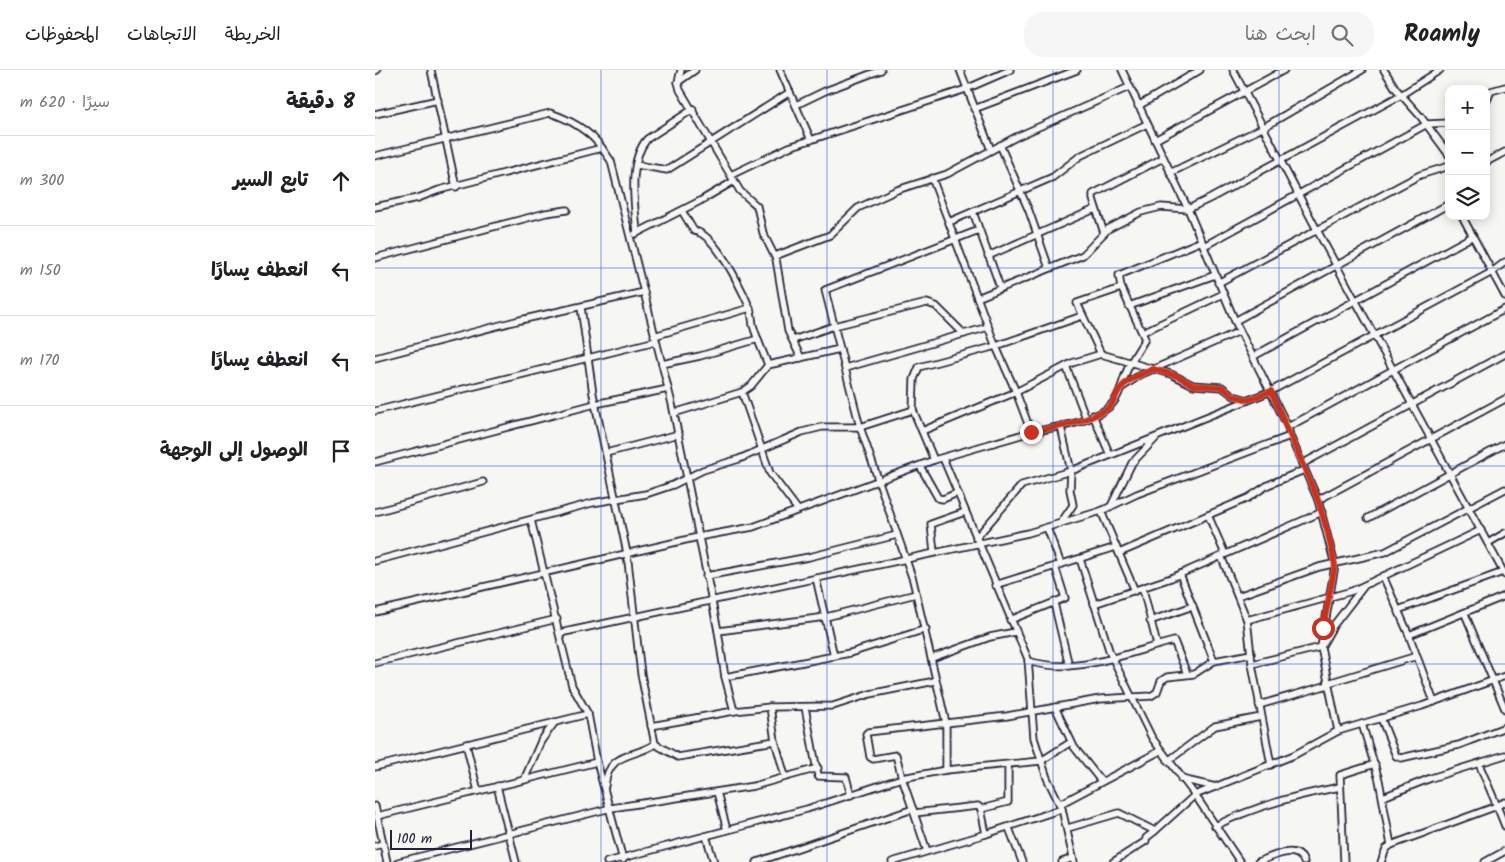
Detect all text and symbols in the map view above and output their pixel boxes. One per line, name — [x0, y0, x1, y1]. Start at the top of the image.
search box — [1024, 12, 1374, 57]
text: Roamly — [1404, 15, 1480, 54]
text: ابحث هنا — [1245, 20, 1316, 50]
text: المحفوظات — [25, 21, 99, 50]
text: الاتجاهات — [127, 21, 197, 50]
text: الخريطة — [225, 21, 281, 50]
icon: search — [1328, 21, 1356, 49]
map controls — [1445, 85, 1490, 220]
button: + — [1445, 85, 1490, 130]
text: 8 دقيقة — [286, 86, 355, 119]
text: سيرًا · 620 m — [20, 90, 110, 115]
button: − — [1445, 130, 1490, 175]
text: تابع السير — [233, 166, 308, 196]
icon: ahead — [327, 167, 355, 195]
text: 300 m — [20, 168, 64, 193]
button: layers — [1445, 175, 1490, 220]
text: انعطف يسارًا — [211, 256, 308, 286]
icon: left — [327, 257, 355, 285]
text: 150 m — [20, 258, 61, 283]
text: انعطف يسارًا — [211, 346, 308, 376]
icon: left — [327, 347, 355, 375]
text: 170 m — [20, 348, 60, 373]
route end — [1020, 421, 1043, 444]
text: الوصول إلى الوجهة — [160, 436, 308, 466]
icon: arrive — [327, 437, 355, 465]
route start — [1312, 617, 1335, 640]
scale bar — [390, 827, 473, 850]
text: 100 m — [397, 828, 432, 850]

